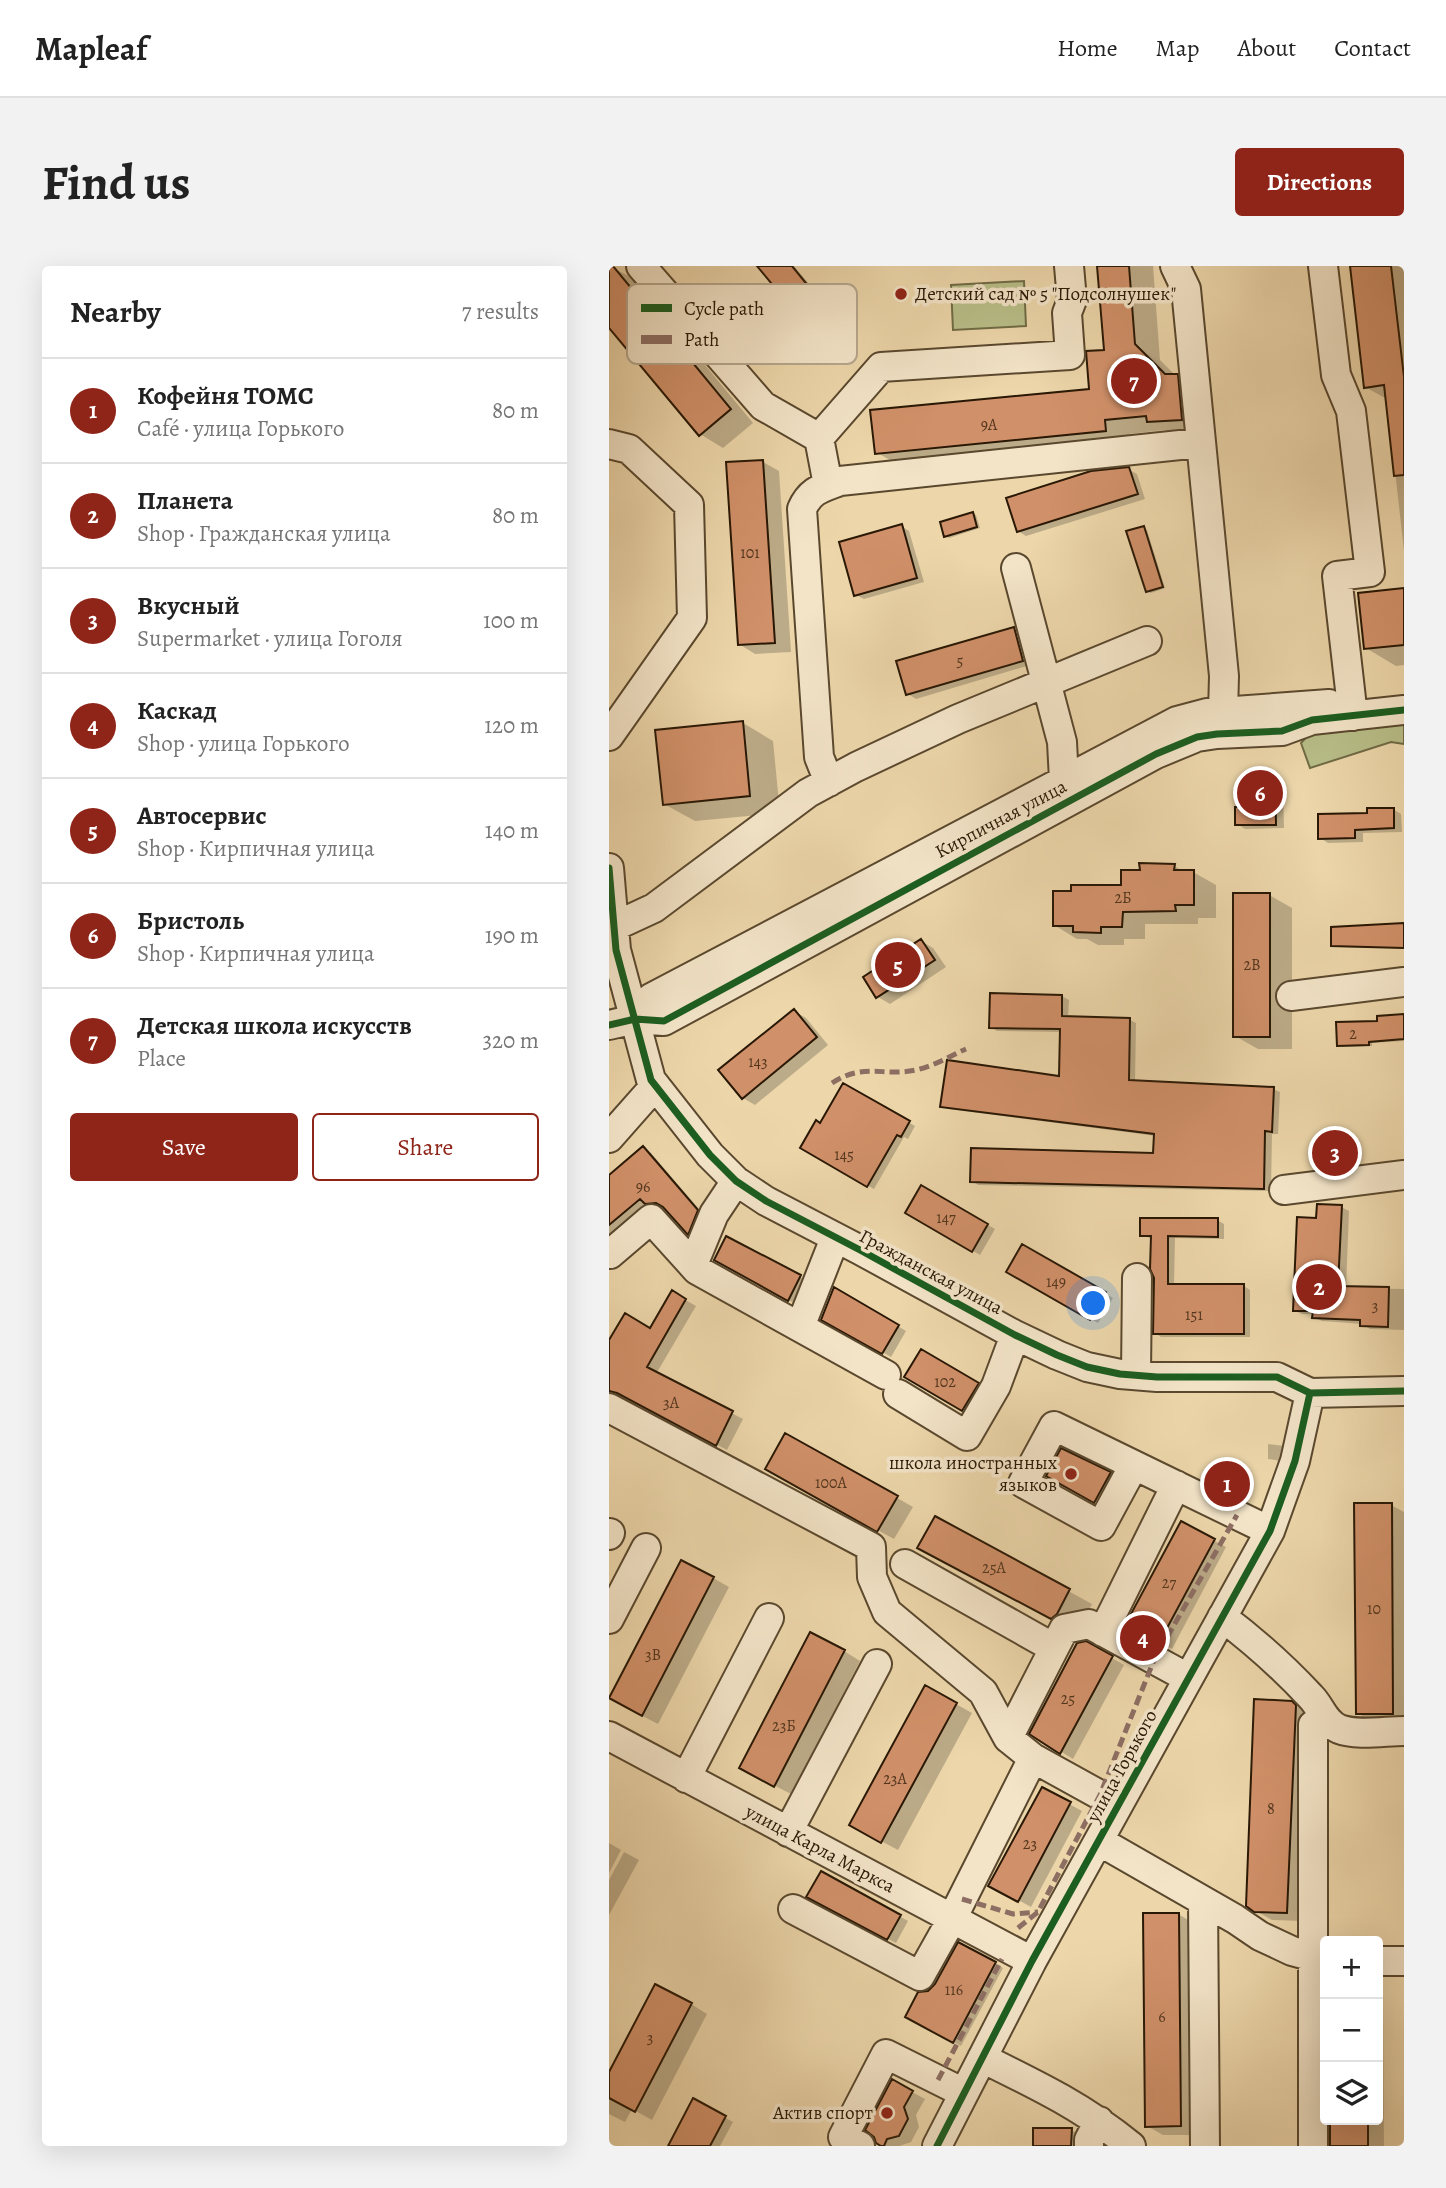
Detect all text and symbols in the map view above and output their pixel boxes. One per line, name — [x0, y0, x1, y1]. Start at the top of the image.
text: Mapleaf — [35, 26, 147, 71]
text: Home — [1057, 32, 1118, 64]
text: Map — [1156, 32, 1200, 64]
text: About — [1238, 32, 1296, 64]
text: Contact — [1334, 32, 1411, 64]
button: Directions — [1235, 148, 1404, 216]
text: Find us — [42, 149, 190, 216]
place label: Детский сад № 5 "Подсолнушек" — [915, 281, 1177, 307]
legend — [627, 284, 857, 364]
marker: Детский сад № 5 "Подсолнушек" — [893, 286, 909, 302]
text: Nearby — [70, 292, 161, 332]
text: 7 results — [462, 296, 539, 327]
text: Cycle path — [684, 296, 764, 322]
text: Path — [684, 327, 719, 353]
pin: 7 — [1111, 355, 1157, 407]
text: Кофейня ТОМС — [137, 378, 314, 413]
text: 1 — [89, 395, 97, 426]
text: 80 m — [492, 395, 539, 426]
text: Café · улица Горького — [137, 413, 344, 444]
house number: 9А — [981, 414, 998, 436]
text: Планета — [137, 483, 233, 518]
text: 2 — [87, 500, 99, 531]
text: 80 m — [492, 500, 539, 531]
text: Shop · Гражданская улица — [137, 518, 391, 549]
house number: 101 — [740, 542, 760, 564]
text: Вкусный — [137, 588, 240, 623]
text: 3 — [88, 605, 98, 636]
text: 100 m — [483, 605, 539, 636]
text: Supermarket · улица Гоголя — [137, 623, 403, 654]
house number: 5 — [957, 650, 964, 672]
text: Каскад — [137, 693, 217, 728]
text: 4 — [88, 710, 98, 741]
text: 120 m — [484, 710, 539, 741]
text: Shop · улица Горького — [137, 728, 350, 759]
pin: 6 — [1237, 767, 1283, 819]
street label: Кирпичная улица — [931, 773, 1072, 865]
text: Автосервис — [137, 798, 267, 833]
text: 5 — [88, 815, 98, 846]
text: 140 m — [485, 815, 539, 846]
text: Shop · Кирпичная улица — [137, 833, 375, 864]
house number: 2Б — [1114, 887, 1132, 909]
text: Бристоль — [137, 903, 244, 938]
text: 6 — [88, 920, 98, 951]
text: 190 m — [485, 920, 539, 951]
text: Shop · Кирпичная улица — [137, 938, 375, 969]
pin: 5 — [875, 939, 921, 991]
house number: 2В — [1243, 954, 1261, 976]
text: Детская школа искусств — [137, 1008, 412, 1043]
house number: 2 — [1349, 1023, 1357, 1045]
text: 7 — [88, 1025, 98, 1056]
text: 320 m — [483, 1025, 539, 1056]
text: Place — [137, 1043, 186, 1074]
house number: 143 — [748, 1051, 768, 1073]
button: Save — [70, 1113, 298, 1181]
button: Share — [312, 1113, 539, 1181]
pin: 3 — [1312, 1127, 1358, 1179]
house number: 145 — [834, 1144, 854, 1166]
house number: 96 — [636, 1176, 650, 1198]
house number: 147 — [936, 1207, 956, 1229]
street label: Гражданская улица — [855, 1223, 1007, 1321]
pin: 2 — [1296, 1261, 1342, 1313]
house number: 149 — [1046, 1271, 1066, 1293]
your location — [1076, 1286, 1110, 1320]
house number: 3 — [1372, 1295, 1378, 1317]
house number: 151 — [1185, 1304, 1203, 1326]
house number: 102 — [934, 1371, 956, 1393]
house number: 3А — [663, 1392, 680, 1414]
place label: школа иностранных языков — [889, 1450, 1058, 1498]
pin: 1 — [1204, 1458, 1250, 1510]
marker: школа иностранных языков — [1063, 1466, 1079, 1482]
house number: 100А — [815, 1472, 848, 1494]
house number: 25А — [982, 1557, 1007, 1579]
house number: 27 — [1162, 1572, 1176, 1594]
house number: 10 — [1367, 1598, 1381, 1620]
pin: 4 — [1120, 1612, 1166, 1664]
house number: 3В — [645, 1644, 661, 1666]
house number: 25 — [1061, 1688, 1075, 1710]
street label: улица Горького — [1080, 1705, 1164, 1828]
house number: 23Б — [772, 1715, 796, 1737]
house number: 23А — [883, 1768, 907, 1790]
street label: улица Карла Маркса — [740, 1798, 900, 1900]
house number: 8 — [1267, 1798, 1275, 1820]
house number: 23 — [1023, 1833, 1037, 1855]
map controls — [1320, 1936, 1383, 2125]
button: + — [1320, 1936, 1383, 1999]
house number: 116 — [945, 1979, 963, 2001]
button: − — [1320, 1999, 1383, 2062]
house number: 6 — [1158, 2006, 1166, 2028]
house number: 3 — [647, 2027, 653, 2049]
button: layers — [1320, 2062, 1383, 2125]
place label: Актив спорт — [772, 2100, 874, 2126]
marker: Актив спорт — [879, 2105, 895, 2121]

